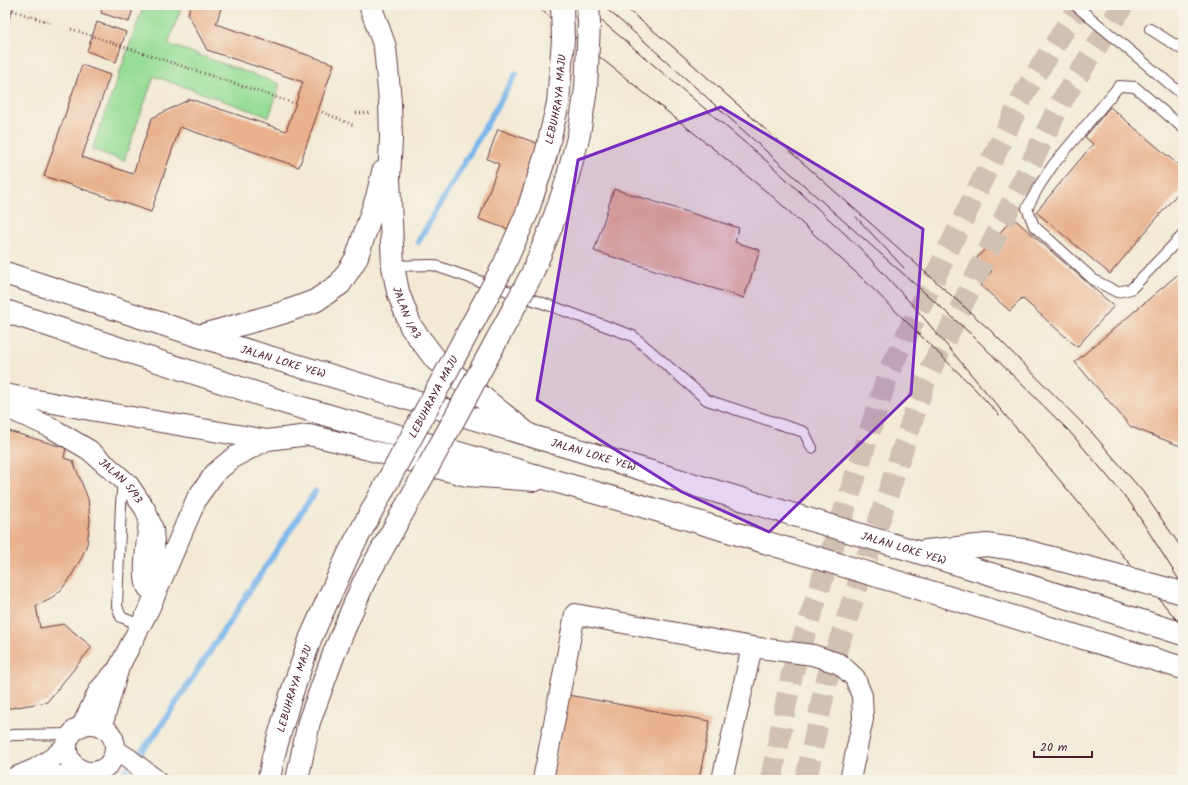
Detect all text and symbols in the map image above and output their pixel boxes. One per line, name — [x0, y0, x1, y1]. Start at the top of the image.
street label: LEBUHRAYA MAJU — [541, 53, 572, 146]
street label: JALAN 1/93 — [387, 285, 425, 343]
street label: JALAN LOKE YEW — [238, 341, 328, 384]
street label: LEBUHRAYA MAJU — [405, 352, 464, 442]
street label: JALAN LOKE YEW — [549, 434, 638, 477]
street label: JALAN 5/93 — [94, 454, 147, 508]
street label: JALAN LOKE YEW — [859, 528, 949, 570]
street label: LEBUHRAYA MAJU — [273, 642, 318, 735]
scale bar — [1034, 733, 1092, 759]
text: 20 m — [1040, 738, 1068, 757]

